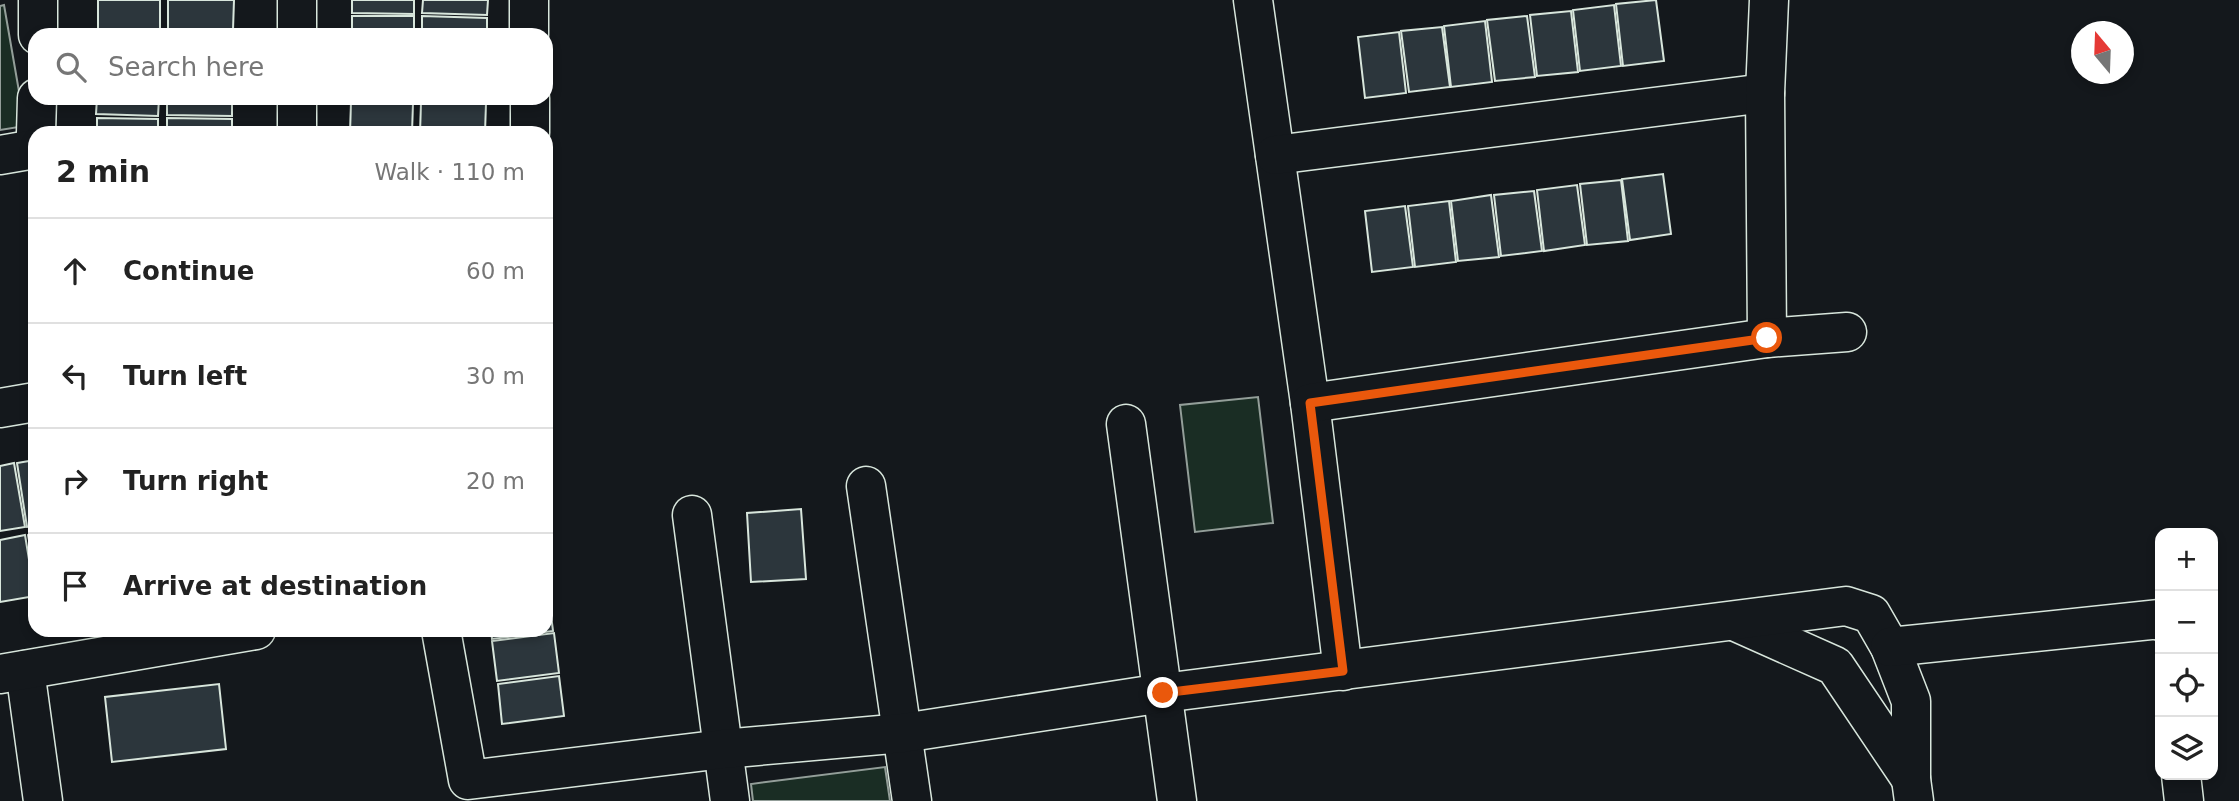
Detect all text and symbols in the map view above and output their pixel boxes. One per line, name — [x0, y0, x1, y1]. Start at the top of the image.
north arrow — [2071, 21, 2134, 84]
search box — [28, 28, 553, 105]
icon: search — [52, 48, 90, 86]
text: Search here — [108, 52, 264, 82]
text: 2 min — [56, 154, 150, 189]
text: Walk · 110 m — [374, 159, 525, 185]
icon: ahead — [56, 252, 94, 290]
text: Continue — [123, 256, 254, 286]
text: 60 m — [466, 258, 525, 284]
route start — [1751, 322, 1782, 353]
icon: left — [56, 357, 94, 395]
text: Turn left — [123, 361, 247, 391]
text: 30 m — [466, 363, 525, 389]
icon: right — [56, 462, 94, 500]
text: Turn right — [123, 466, 268, 496]
text: 20 m — [466, 468, 525, 494]
map controls — [2155, 528, 2218, 780]
button: + — [2155, 528, 2218, 591]
icon: arrive — [56, 567, 94, 605]
text: Arrive at destination — [123, 571, 427, 601]
button: − — [2155, 591, 2218, 654]
button: locate — [2155, 654, 2218, 717]
route end — [1147, 677, 1178, 708]
button: layers — [2155, 717, 2218, 780]

